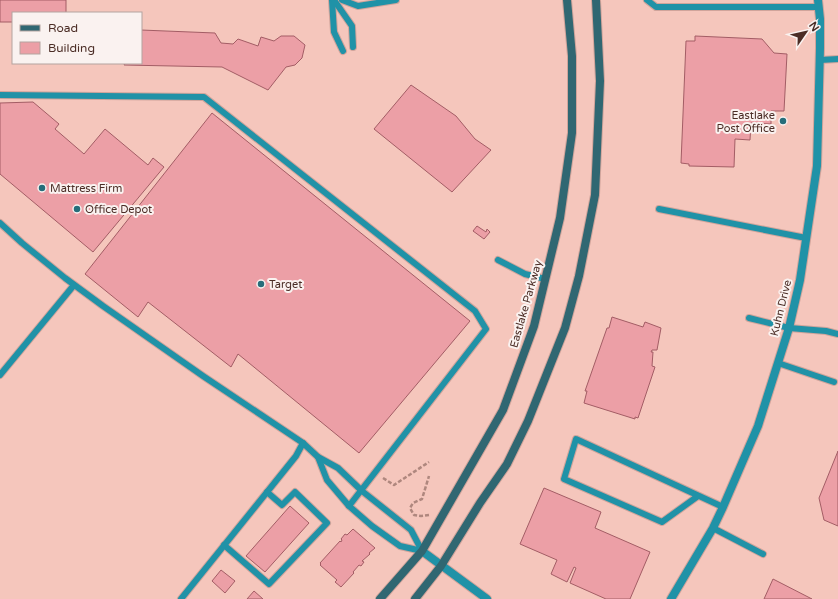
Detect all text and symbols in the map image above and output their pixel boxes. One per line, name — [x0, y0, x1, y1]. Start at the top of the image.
legend — [12, 12, 142, 64]
north arrow — [786, 12, 826, 52]
text: N — [806, 19, 822, 34]
text: Road — [48, 21, 78, 35]
text: Building — [48, 41, 95, 55]
place label: Eastlake Post Office — [716, 109, 775, 135]
marker: Eastlake Post Office — [778, 116, 788, 126]
place label: Mattress Firm — [50, 182, 122, 195]
marker: Mattress Firm — [37, 183, 47, 193]
place label: Office Depot — [85, 203, 152, 216]
marker: Office Depot — [72, 204, 82, 214]
street label: Eastlake Parkway — [507, 259, 545, 349]
place label: Target — [269, 278, 302, 291]
marker: Target — [256, 279, 266, 289]
street label: Kuhn Drive — [768, 279, 794, 337]

